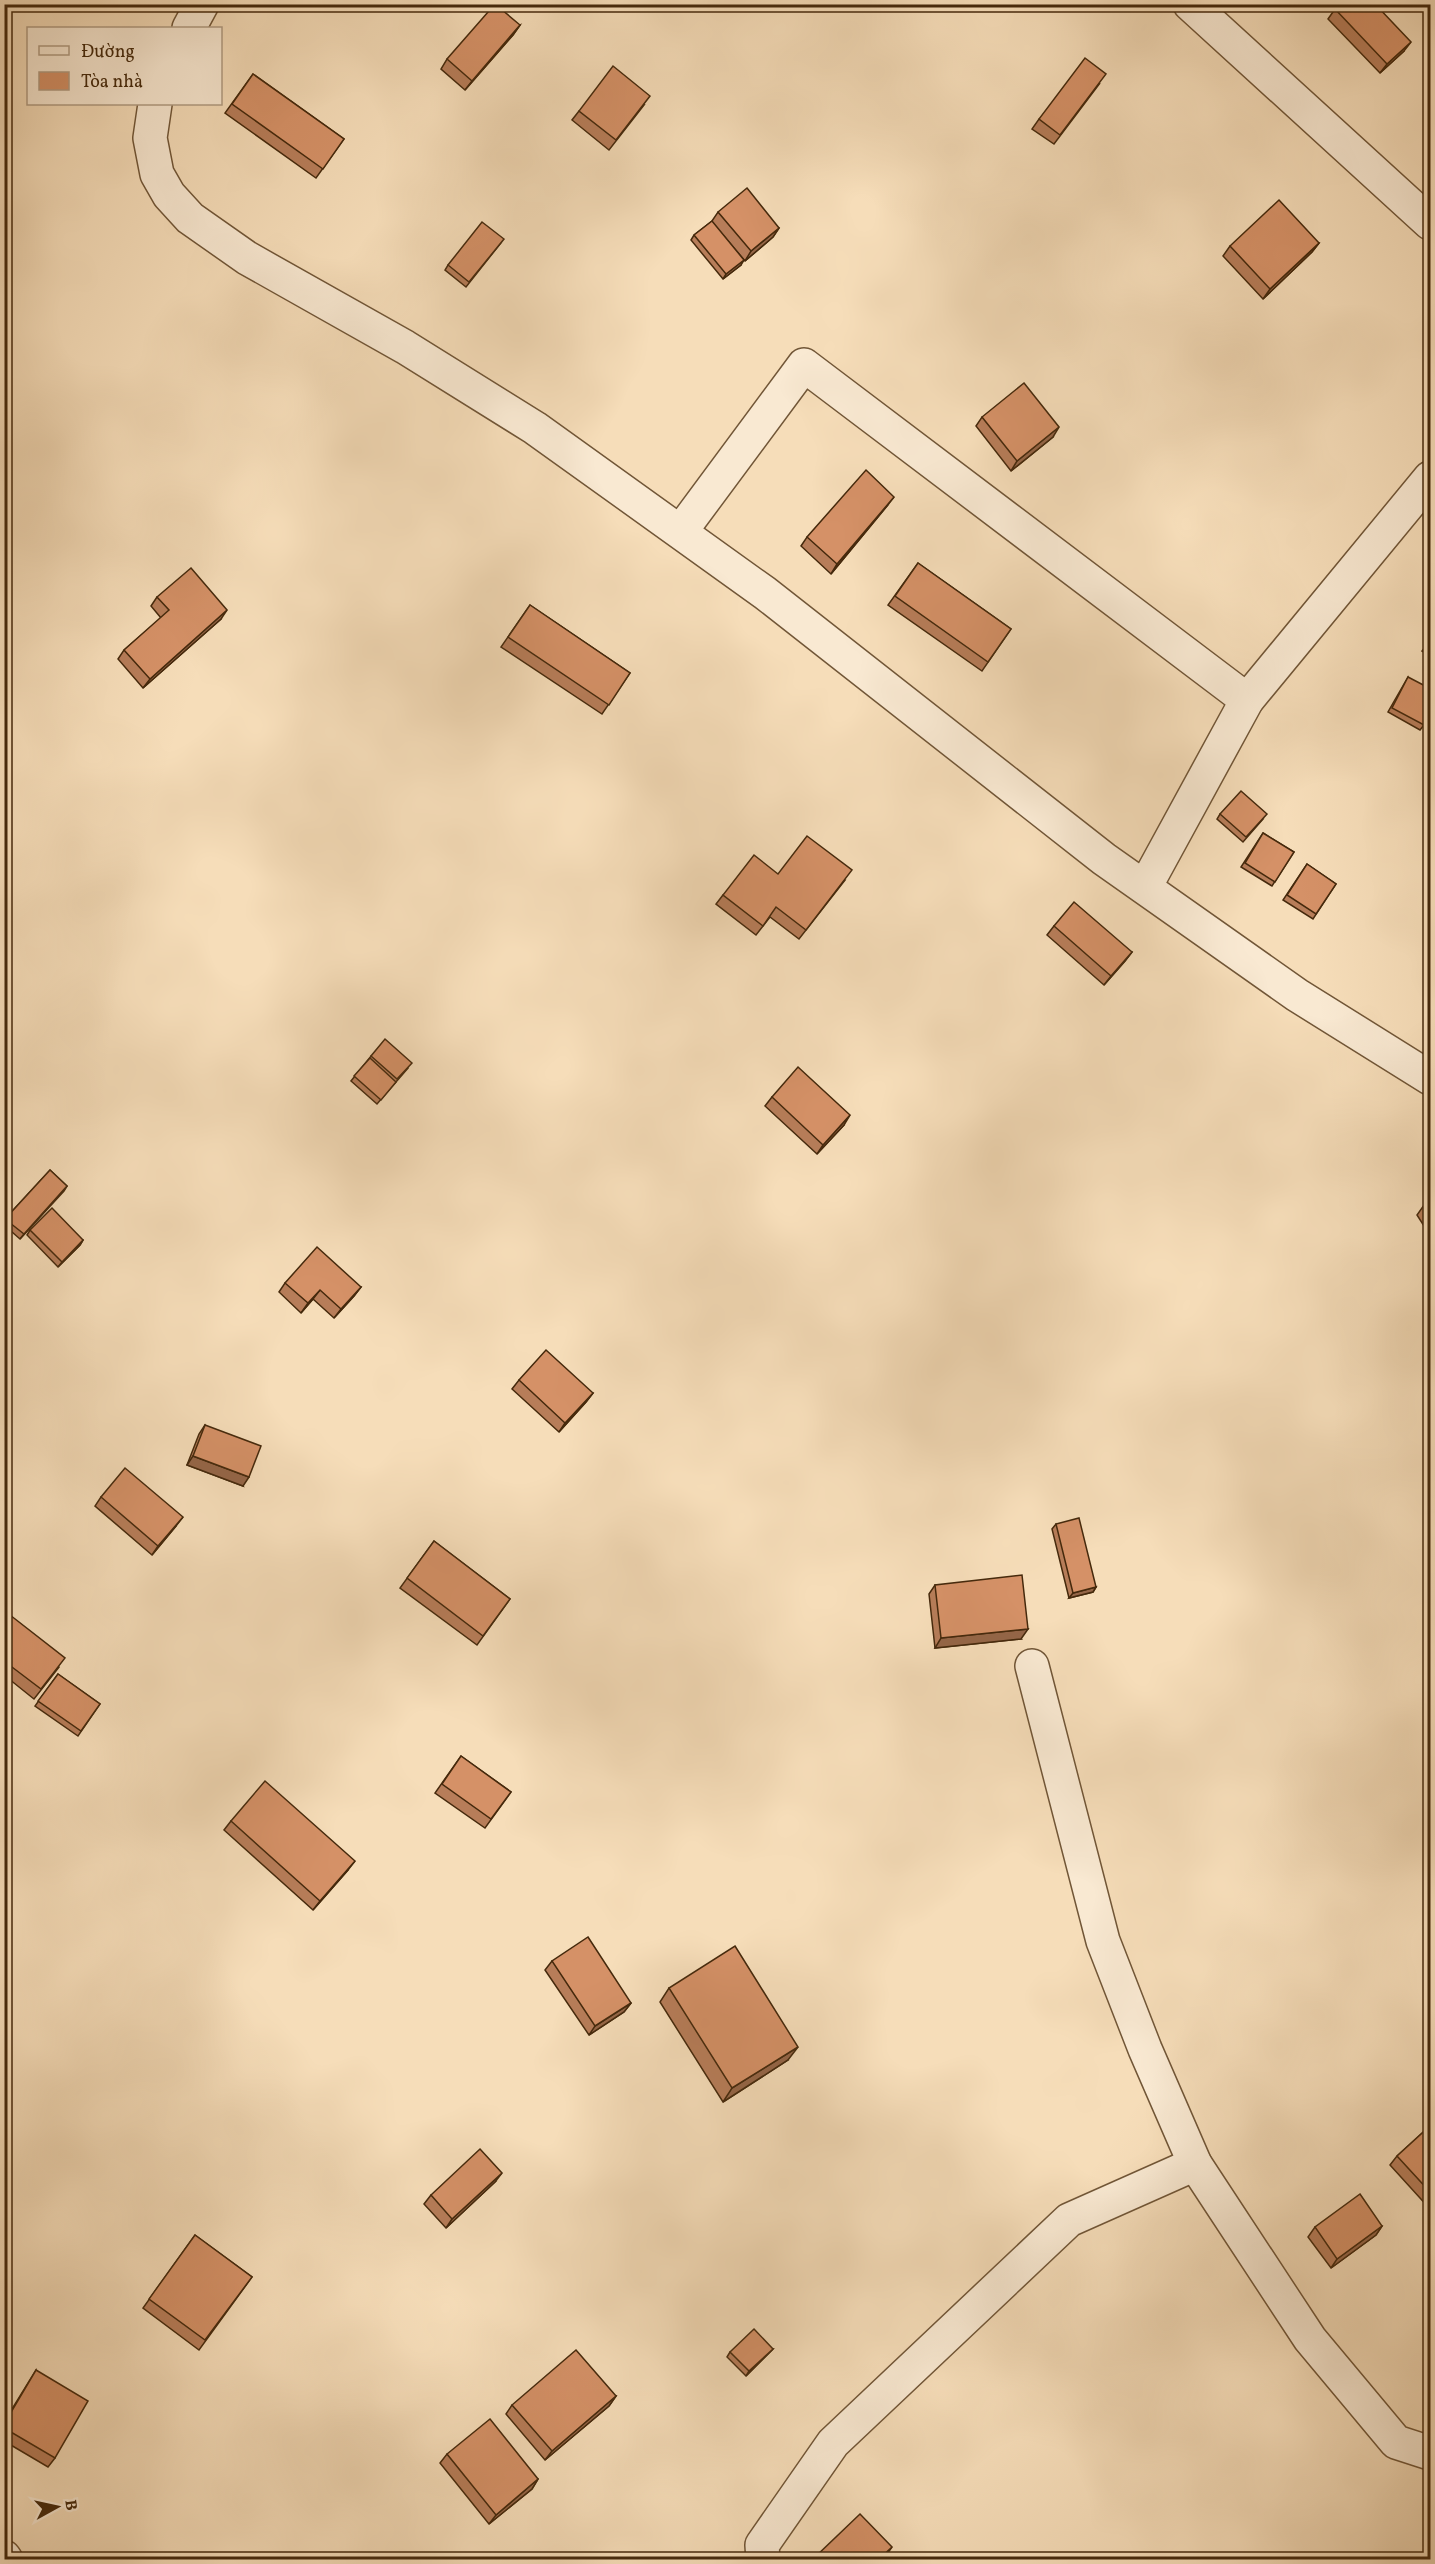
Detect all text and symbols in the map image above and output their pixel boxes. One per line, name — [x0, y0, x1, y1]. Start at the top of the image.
legend — [27, 27, 222, 105]
text: Đường — [81, 40, 135, 65]
text: Tòa nhà — [81, 70, 143, 95]
north arrow — [27, 2477, 87, 2537]
text: B — [58, 2498, 82, 2512]

